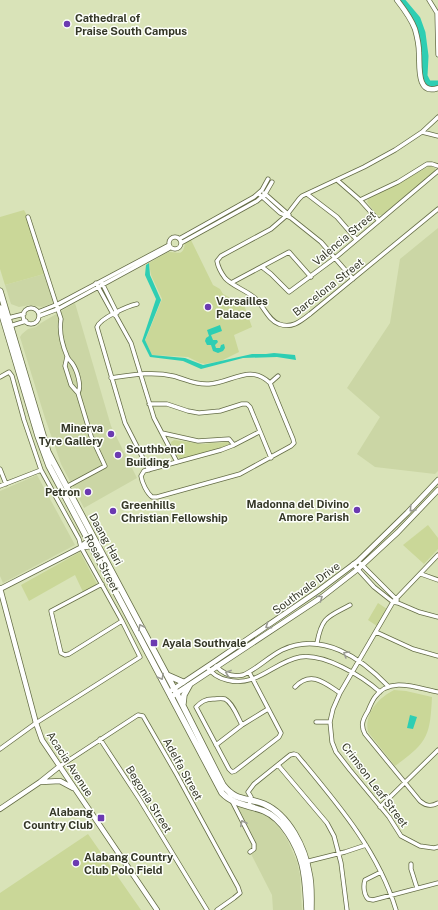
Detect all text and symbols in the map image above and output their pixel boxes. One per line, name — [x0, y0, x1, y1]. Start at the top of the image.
place label: Cathedral of Praise South Campus — [75, 12, 187, 37]
marker: Cathedral of Praise South Campus — [62, 19, 72, 29]
street label: Valencia Street — [310, 208, 378, 268]
street label: Barcelona Street — [290, 256, 366, 318]
place label: Versailles Palace — [216, 295, 268, 320]
marker: Versailles Palace — [203, 302, 213, 312]
place label: Minerva Tyre Gallery — [39, 422, 104, 447]
marker: Minerva Tyre Gallery — [106, 429, 116, 439]
place label: Southbend Building — [126, 443, 184, 468]
marker: Southbend Building — [113, 450, 123, 460]
place label: Petron — [45, 486, 80, 498]
marker: Petron — [83, 487, 93, 497]
place label: Madonna del Divino Amore Parish — [246, 498, 349, 523]
place label: Greenhills Christian Fellowship — [121, 499, 228, 524]
one-way arrow — [409, 504, 416, 512]
marker: Madonna del Divino Amore Parish — [352, 505, 362, 515]
marker: Greenhills Christian Fellowship — [108, 506, 118, 516]
street label: Daang Hari — [87, 511, 125, 567]
street label: Rosal Street — [82, 532, 122, 594]
street label: Southvale Drive — [270, 560, 342, 616]
one-way arrow — [315, 596, 322, 603]
one-way arrow — [265, 621, 272, 628]
one-way arrow — [138, 624, 146, 631]
place label: Ayala Southvale — [162, 637, 246, 649]
marker: Ayala Southvale — [149, 638, 159, 648]
one-way arrow — [343, 651, 350, 659]
one-way arrow — [224, 669, 231, 678]
one-way arrow — [156, 673, 164, 680]
street label: Acacia Avenue — [45, 729, 95, 799]
street label: Adelfa Street — [161, 736, 205, 802]
street label: Crimson Leaf Street — [339, 741, 411, 829]
street label: Begonia Street — [124, 763, 174, 835]
place label: Alabang Country Club — [23, 806, 93, 831]
marker: Alabang Country Club — [96, 813, 106, 823]
one-way arrow — [240, 819, 248, 827]
place label: Alabang Country Club Polo Field — [84, 851, 174, 876]
marker: Alabang Country Club Polo Field — [71, 858, 81, 868]

